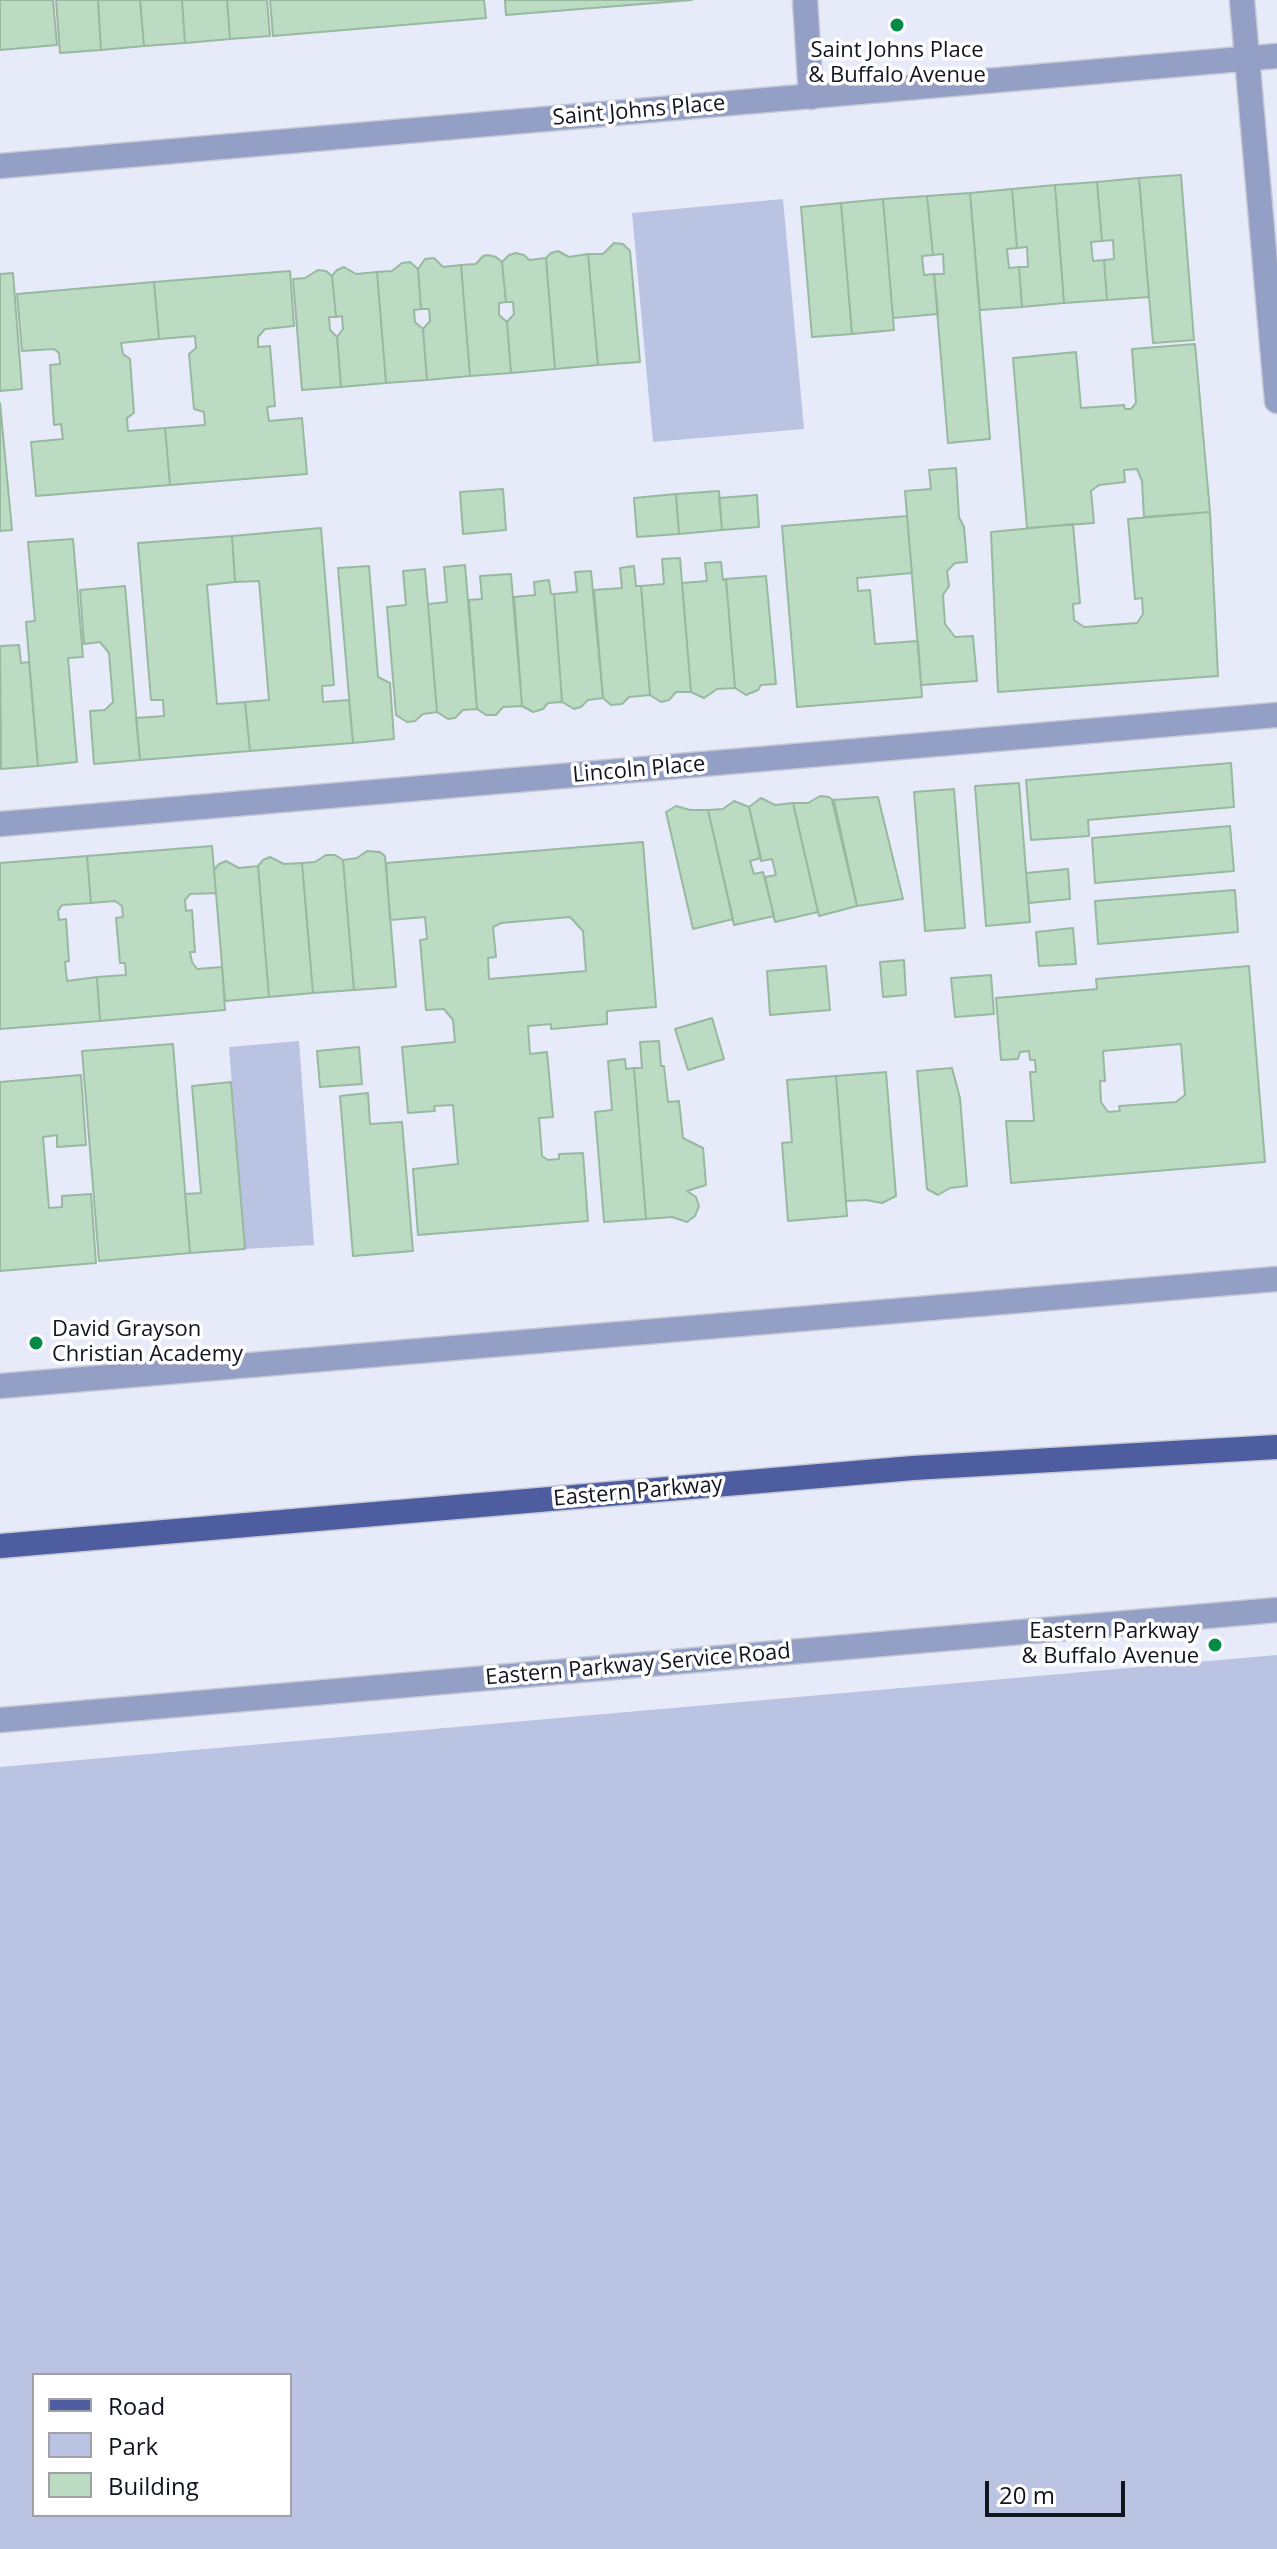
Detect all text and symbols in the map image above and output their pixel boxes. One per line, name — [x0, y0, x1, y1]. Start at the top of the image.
marker: Saint Johns Place & Buffalo Avenue — [888, 16, 906, 34]
place label: Saint Johns Place & Buffalo Avenue — [808, 38, 986, 90]
street label: Saint Johns Place — [552, 90, 726, 132]
street label: Lincoln Place — [572, 751, 706, 789]
place label: David Grayson Christian Academy — [52, 1317, 243, 1368]
marker: David Grayson Christian Academy — [27, 1334, 45, 1352]
street label: Eastern Parkway — [552, 1471, 724, 1513]
place label: Eastern Parkway & Buffalo Avenue — [1021, 1619, 1199, 1670]
marker: Eastern Parkway & Buffalo Avenue — [1206, 1636, 1224, 1654]
street label: Eastern Parkway Service Road — [484, 1638, 792, 1692]
legend — [32, 2373, 292, 2517]
text: Road — [108, 2389, 165, 2422]
text: Park — [108, 2429, 158, 2462]
scale bar — [989, 2465, 1129, 2515]
text: Building — [108, 2469, 199, 2502]
text: 20 m — [999, 2478, 1055, 2511]

